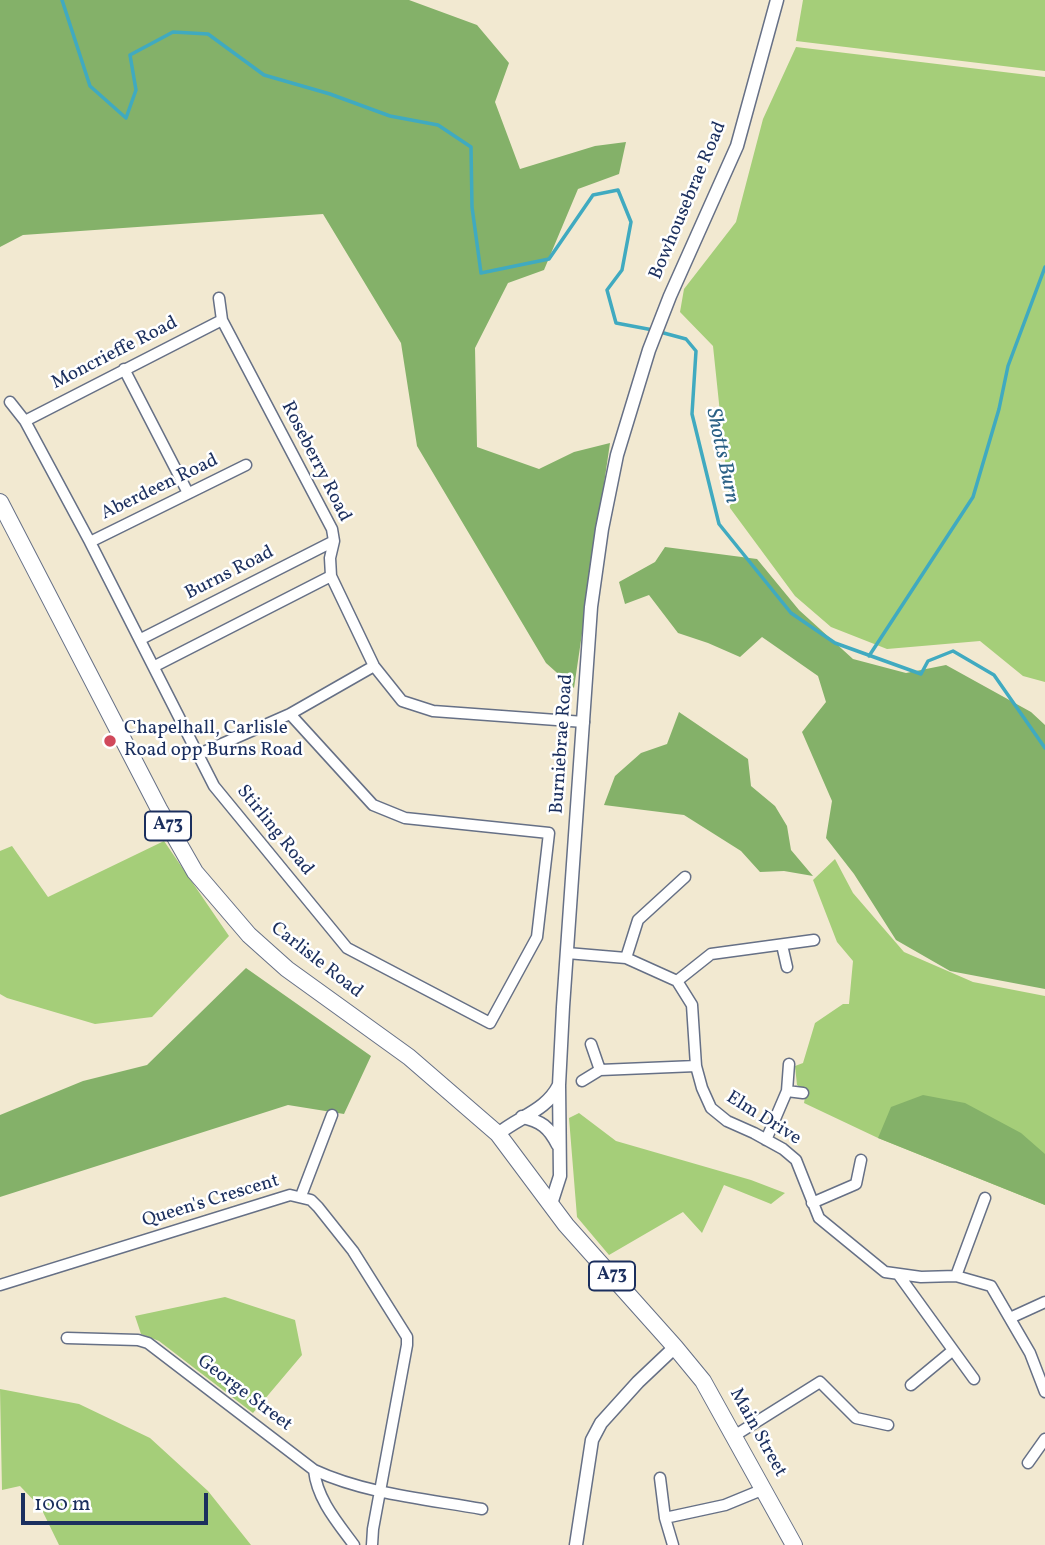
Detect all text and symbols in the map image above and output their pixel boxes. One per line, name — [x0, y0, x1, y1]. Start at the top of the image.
street label: Bowhousebrae Road — [645, 119, 733, 283]
street label: Moncrieffe Road — [48, 312, 182, 396]
street label: Roseberry Road — [275, 398, 355, 526]
water label: Shotts Burn — [699, 406, 743, 506]
street label: Aberdeen Road — [98, 450, 222, 526]
street label: Burns Road — [182, 542, 278, 606]
street label: Burniebrae Road — [547, 673, 579, 815]
place label: Chapelhall, Carlisle Road opp Burns Road — [124, 719, 303, 763]
marker: Chapelhall, Carlisle Road opp Burns Road — [102, 733, 118, 749]
street label: Stirling Road — [231, 781, 317, 881]
road number: A73 — [145, 812, 191, 840]
street label: Carlisle Road — [265, 918, 367, 1004]
street label: Elm Drive — [721, 1087, 805, 1151]
street label: Queen's Crescent — [140, 1170, 282, 1234]
road number: A73 — [589, 1261, 635, 1290]
street label: George Street — [192, 1351, 296, 1437]
street label: Main Street — [723, 1385, 791, 1481]
scale bar — [24, 1478, 212, 1522]
text: 100 m — [34, 1490, 91, 1519]

